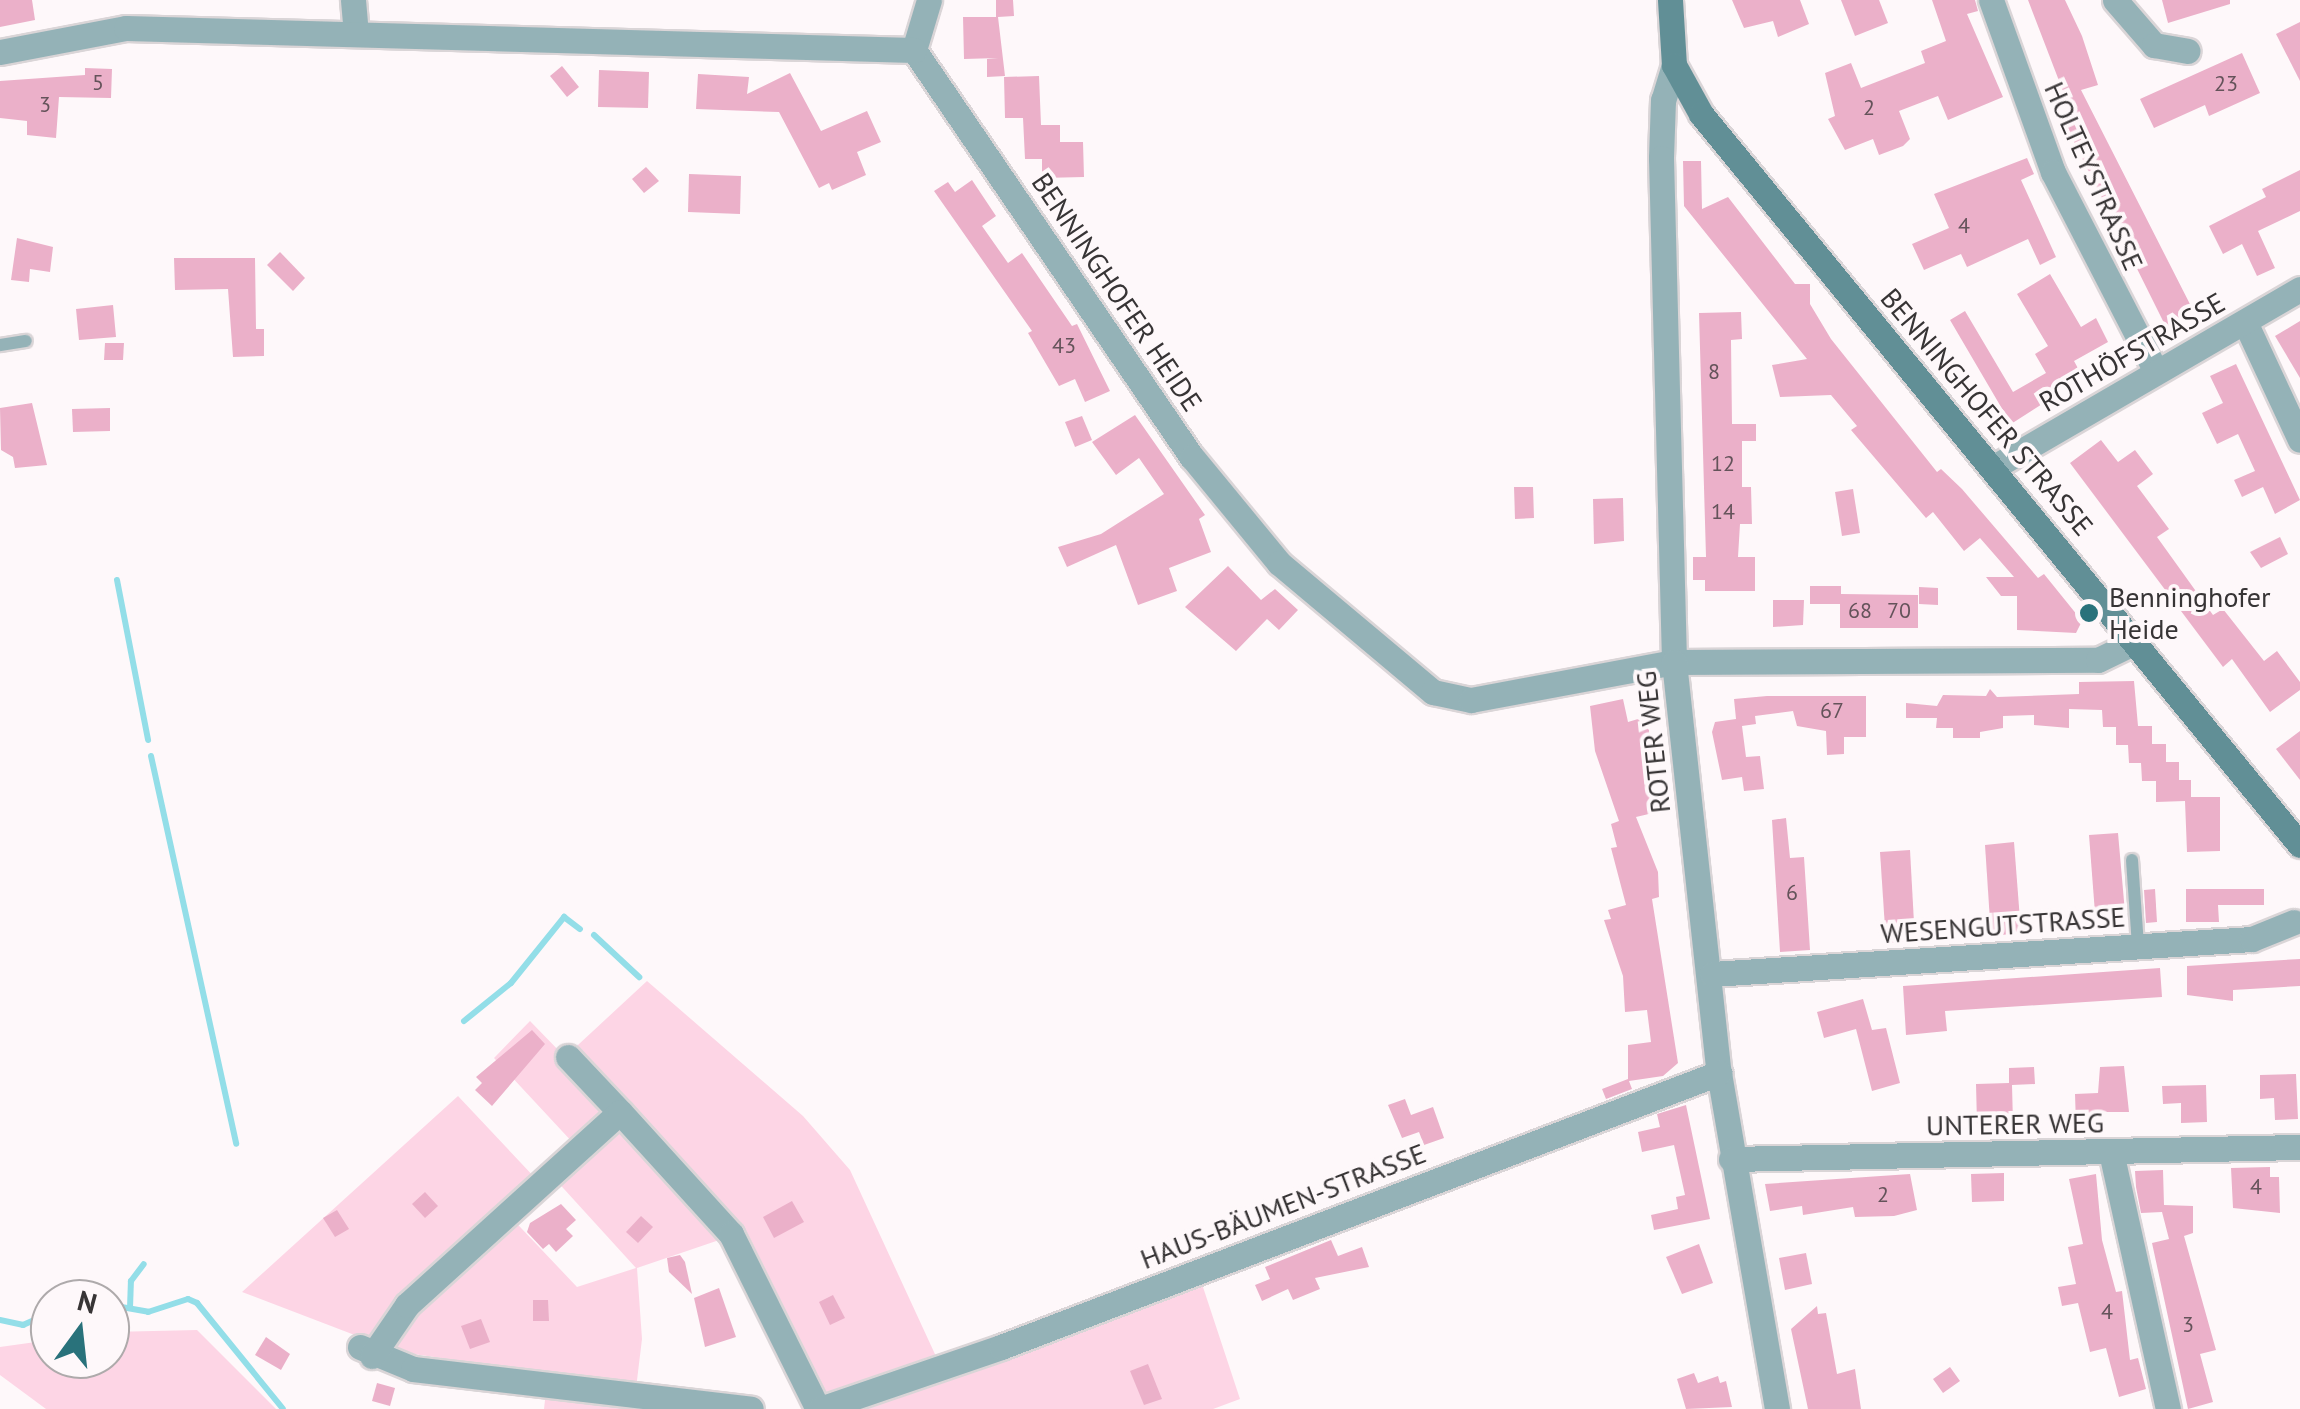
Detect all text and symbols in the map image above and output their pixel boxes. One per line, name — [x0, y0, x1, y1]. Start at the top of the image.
house number: 5 — [92, 70, 104, 96]
house number: 23 — [2214, 71, 2238, 97]
street label: HOLTEYSTRASSE — [2037, 77, 2151, 275]
house number: 3 — [39, 92, 51, 118]
house number: 2 — [1863, 95, 1875, 121]
street label: BENNINGHOFER HEIDE — [1025, 167, 1209, 417]
house number: 4 — [1958, 213, 1970, 239]
street label: BENNINGHOFER STRASSE — [1874, 282, 2100, 542]
street label: ROTHÖFSTRASSE — [2033, 285, 2231, 419]
house number: 43 — [1052, 333, 1076, 359]
house number: 8 — [1708, 359, 1720, 385]
house number: 12 — [1711, 451, 1735, 477]
house number: 14 — [1711, 499, 1735, 525]
place label: Benninghofer Heide — [2109, 580, 2270, 646]
house number: 68 — [1848, 598, 1872, 624]
house number: 70 — [1887, 598, 1911, 624]
marker: Benninghofer Heide — [2078, 602, 2100, 624]
street label: ROTER WEG — [1629, 669, 1677, 815]
house number: 67 — [1820, 698, 1844, 724]
house number: 6 — [1786, 880, 1798, 906]
street label: WESENGUTSTRASSE — [1879, 900, 2127, 950]
street label: UNTERER WEG — [1925, 1106, 2105, 1142]
street label: HAUS-BÄUMEN-STRASSE — [1136, 1136, 1430, 1276]
house number: 4 — [2250, 1174, 2262, 1200]
house number: 2 — [1877, 1182, 1889, 1208]
north arrow — [30, 1279, 130, 1379]
text: N — [74, 1281, 101, 1322]
house number: 4 — [2101, 1299, 2113, 1325]
house number: 3 — [2182, 1312, 2194, 1338]

